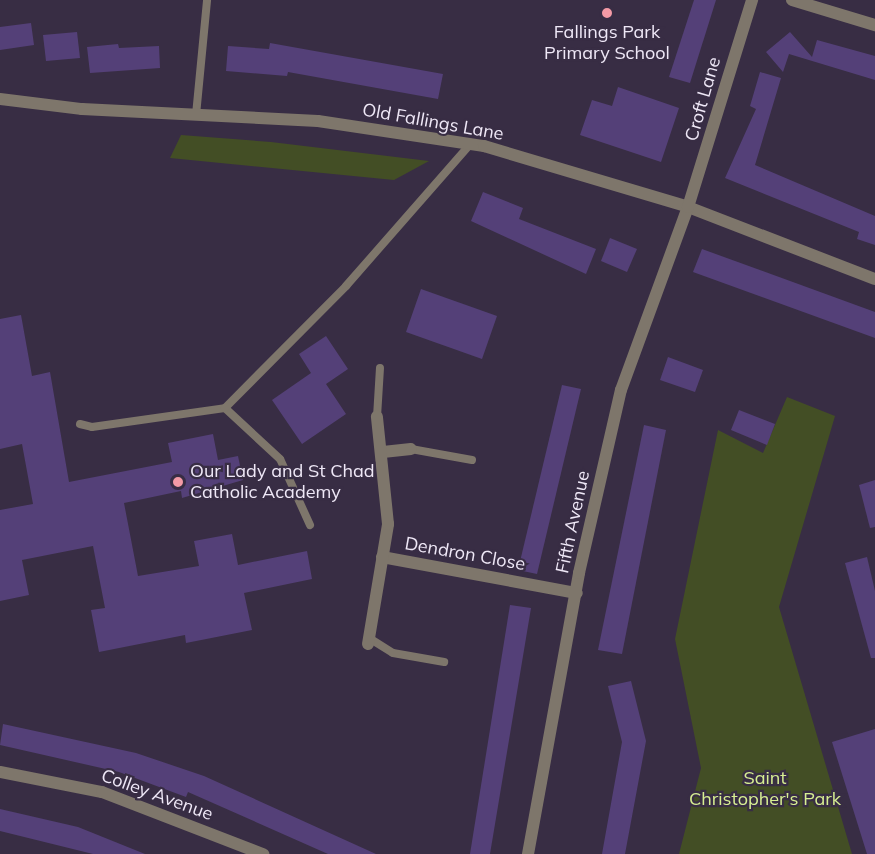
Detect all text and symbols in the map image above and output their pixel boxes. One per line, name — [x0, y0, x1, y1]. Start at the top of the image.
marker: Fallings Park Primary School — [600, 6, 614, 20]
place label: Fallings Park Primary School — [544, 22, 670, 64]
street label: Croft Lane — [681, 54, 725, 144]
street label: Old Fallings Lane — [361, 99, 505, 145]
place label: Our Lady and St Chad Catholic Academy — [190, 461, 375, 504]
street label: Fifth Avenue — [552, 469, 594, 575]
marker: Our Lady and St Chad Catholic Academy — [171, 475, 185, 489]
street label: Dendron Close — [403, 533, 527, 575]
street label: Colley Avenue — [98, 765, 216, 825]
park label: Saint Christopher's Park — [689, 768, 841, 810]

